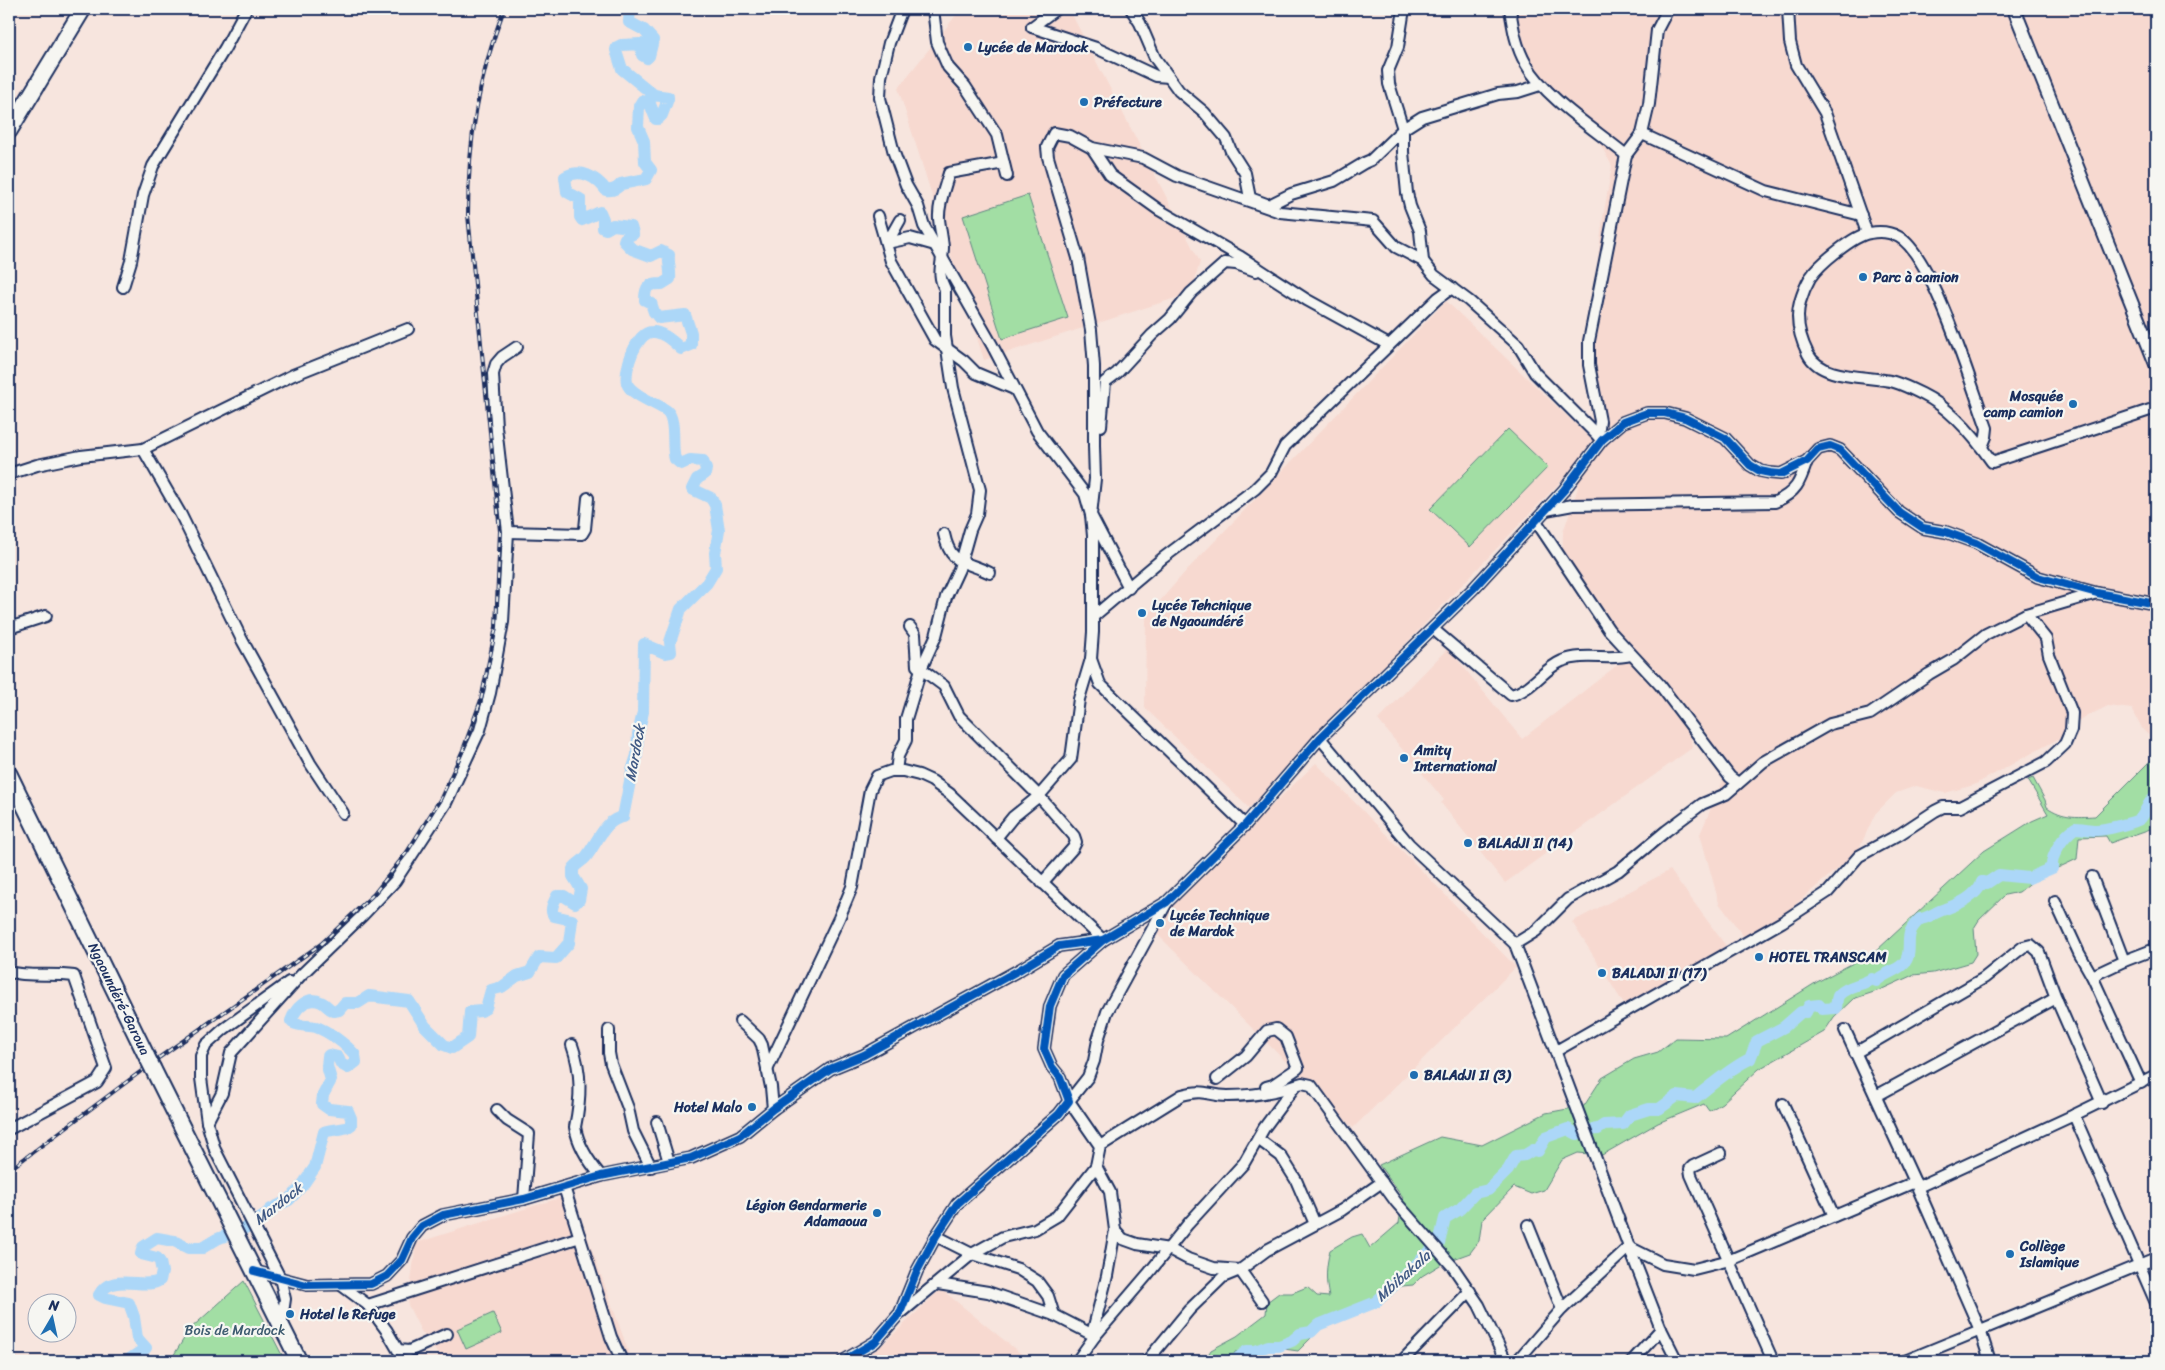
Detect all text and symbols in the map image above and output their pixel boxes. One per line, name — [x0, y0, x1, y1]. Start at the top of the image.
place label: Lycée de Mardock — [978, 35, 1089, 60]
marker: Lycée de Mardock — [962, 41, 974, 53]
place label: Préfecture — [1094, 90, 1162, 115]
marker: Préfecture — [1078, 96, 1090, 108]
place label: Parc à camion — [1873, 265, 1959, 290]
marker: Parc à camion — [1857, 271, 1869, 283]
place label: Mosquée camp camion — [1983, 384, 2063, 425]
marker: Mosquée camp camion — [2067, 398, 2079, 410]
place label: Lycée Tehcnique de Ngaoundéré — [1152, 593, 1252, 634]
marker: Lycée Tehcnique de Ngaoundéré — [1136, 607, 1148, 619]
water label: Mardock — [617, 721, 653, 783]
place label: Amity International — [1413, 738, 1497, 779]
marker: Amity International — [1398, 752, 1410, 764]
place label: BALAdJI II (14) — [1478, 831, 1573, 856]
marker: BALAdJI II (14) — [1462, 837, 1474, 849]
place label: Lycée Technique de Mardok — [1170, 903, 1270, 944]
marker: Lycée Technique de Mardok — [1154, 917, 1166, 929]
street label: Ngaoundéré-Garoua — [81, 938, 157, 1060]
place label: HOTEL TRANSCAM — [1768, 945, 1887, 970]
marker: HOTEL TRANSCAM — [1753, 951, 1765, 963]
place label: BALADJI II (17) — [1612, 961, 1707, 986]
marker: BALADJI II (17) — [1596, 967, 1608, 979]
place label: BALAdJI II (3) — [1424, 1063, 1512, 1088]
marker: BALAdJI II (3) — [1408, 1069, 1420, 1081]
place label: Hotel Malo — [673, 1095, 743, 1120]
marker: Hotel Malo — [746, 1101, 758, 1113]
water label: Mardock — [248, 1175, 310, 1232]
place label: Légion Gendarmerie Adamaoua — [746, 1193, 868, 1234]
marker: Légion Gendarmerie Adamaoua — [871, 1207, 883, 1219]
place label: Collège Islamique — [2019, 1234, 2080, 1275]
water label: Mbibakala — [1369, 1243, 1438, 1308]
marker: Collège Islamique — [2004, 1248, 2016, 1260]
north arrow — [28, 1292, 78, 1342]
text: N — [46, 1292, 61, 1319]
place label: Hotel le Refuge — [299, 1302, 396, 1327]
marker: Hotel le Refuge — [284, 1308, 296, 1320]
park label: Bois de Mardock — [185, 1318, 285, 1343]

